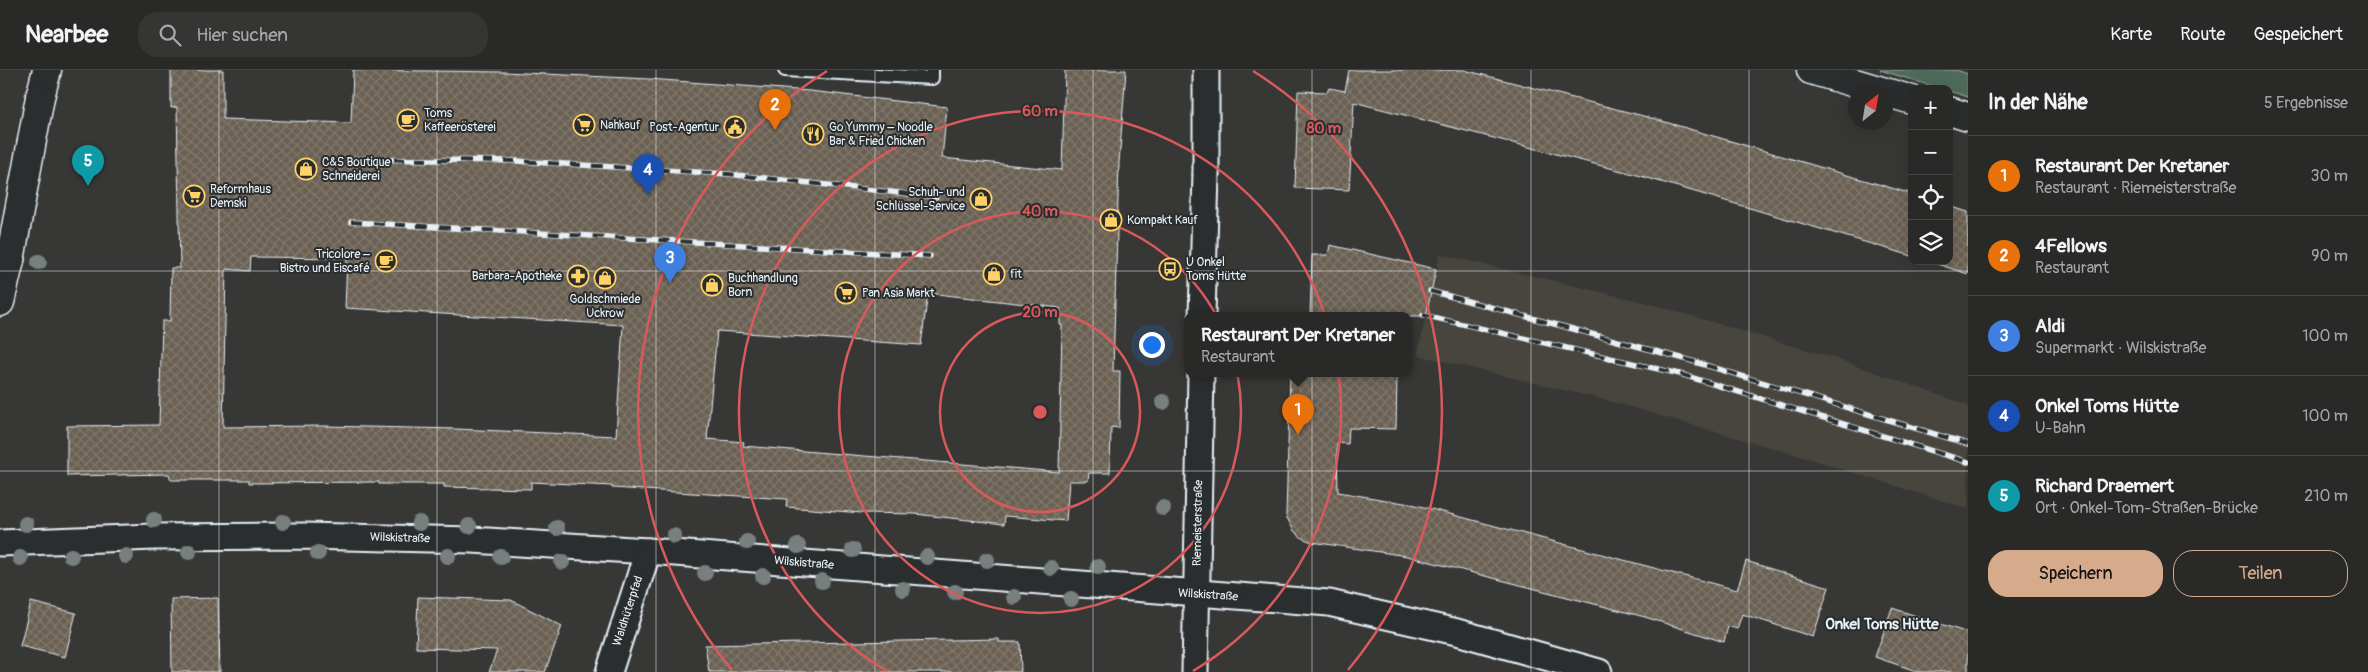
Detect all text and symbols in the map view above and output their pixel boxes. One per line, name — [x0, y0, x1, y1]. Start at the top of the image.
search box — [138, 12, 488, 57]
text: Nearbee — [25, 20, 108, 49]
icon: search — [156, 21, 184, 49]
text: Hier suchen — [196, 23, 288, 47]
text: Karte — [2110, 23, 2152, 46]
text: Route — [2180, 23, 2225, 46]
text: Gespeichert — [2253, 23, 2343, 46]
north arrow — [1848, 85, 1893, 130]
map controls — [1908, 85, 1953, 265]
button: + — [1908, 85, 1953, 130]
pin: 2 — [759, 89, 791, 130]
text: In der Nähe — [1988, 89, 2088, 116]
text: 5 Ergebnisse — [2264, 93, 2348, 113]
text: 60 m — [1022, 102, 1058, 121]
place label: Toms Kaffeerösterei — [424, 106, 496, 135]
cafe icon: Toms Kaffeerösterei — [396, 108, 420, 132]
supermarket icon: Nahkauf — [572, 113, 596, 137]
public building icon: Post-Agentur — [723, 115, 747, 139]
place label: Nahkauf — [600, 118, 641, 133]
text: 80 m — [1307, 119, 1341, 138]
place label: Post-Agentur — [649, 120, 720, 135]
place label: Go Yummy – Noodle Bar & Fried Chicken — [829, 120, 933, 149]
restaurant icon: Go Yummy – Noodle Bar & Fried Chicken — [801, 122, 825, 146]
button: − — [1908, 130, 1953, 175]
pin: 5 — [72, 145, 104, 186]
pin: 4 — [632, 154, 664, 195]
text: Restaurant Der Kretaner — [2035, 154, 2229, 178]
place label: C&S Boutique Schneiderei — [322, 155, 390, 184]
shop icon: C&S Boutique Schneiderei — [294, 157, 318, 181]
text: 1 — [2001, 166, 2007, 186]
text: 30 m — [2310, 166, 2348, 186]
button: locate — [1908, 175, 1953, 220]
text: Restaurant · Riemeisterstraße — [2035, 178, 2236, 198]
place label: Reformhaus Demski — [210, 182, 271, 211]
supermarket icon: Reformhaus Demski — [182, 184, 206, 208]
place label: Schuh- und Schlüssel-Service — [876, 185, 965, 214]
shop icon: Schuh- und Schlüssel-Service — [969, 187, 993, 211]
text: 40 m — [1022, 202, 1058, 221]
shop icon: Kompakt Kauf — [1099, 208, 1123, 232]
place label: Kompakt Kauf — [1127, 213, 1198, 228]
button: layers — [1908, 220, 1953, 265]
text: 4Fellows — [2035, 234, 2107, 258]
pin: 3 — [654, 242, 686, 283]
text: 2 — [2000, 246, 2008, 266]
text: 90 m — [2311, 246, 2348, 266]
place label: Tricolore – Bistro und Eiscafé — [280, 247, 371, 276]
cafe icon: Tricolore – Bistro und Eiscafé — [374, 249, 398, 273]
place label: U Onkel Toms Hütte — [1186, 255, 1246, 284]
bus stop icon: U Onkel Toms Hütte — [1158, 257, 1182, 281]
text: Restaurant — [2035, 258, 2109, 278]
shop icon: fit — [982, 262, 1006, 286]
pharmacy icon: Barbara-Apotheke — [566, 264, 590, 288]
shop icon: Goldschmiede Uckrow — [593, 266, 617, 290]
place label: fit — [1010, 267, 1022, 282]
place label: Barbara-Apotheke — [472, 269, 562, 284]
place label: Buchhandlung Born — [728, 271, 798, 300]
shop icon: Buchhandlung Born — [700, 273, 724, 297]
supermarket icon: Pan Asia Markt — [834, 281, 858, 305]
place label: Pan Asia Markt — [862, 286, 935, 301]
place label: Goldschmiede Uckrow — [570, 292, 641, 321]
text: 20 m — [1022, 303, 1058, 322]
popup — [1184, 312, 1412, 377]
text: Aldi — [2035, 314, 2065, 338]
text: Restaurant Der Kretaner — [1201, 323, 1395, 347]
text: 3 — [2000, 326, 2008, 346]
text: 100 m — [2302, 326, 2348, 346]
your location — [1139, 332, 1165, 358]
text: Supermarkt · Wilskistraße — [2035, 338, 2206, 358]
text: Restaurant — [1201, 347, 1275, 367]
pin: 1 — [1282, 394, 1314, 435]
text: Onkel Toms Hütte — [2035, 394, 2179, 418]
centre of rings — [1031, 403, 1049, 421]
text: 4 — [1999, 406, 2009, 426]
text: 100 m — [2302, 406, 2348, 426]
text: U-Bahn — [2035, 418, 2085, 438]
text: Richard Draemert — [2035, 474, 2174, 498]
street label: Riemeisterstraße — [1190, 480, 1206, 566]
text: 5 — [2000, 486, 2008, 506]
text: 210 m — [2304, 486, 2348, 506]
text: Ort · Onkel-Tom-Straßen-Brücke — [2035, 498, 2258, 518]
street label: Wilskistraße — [370, 529, 430, 547]
button: Speichern — [1988, 550, 2163, 597]
button: Teilen — [2173, 550, 2348, 597]
street label: Wilskistraße — [773, 553, 835, 573]
street label: Waldhüterpfad — [610, 574, 646, 648]
street label: Wilskistraße — [1177, 585, 1239, 605]
district label: Onkel Toms Hütte — [1825, 615, 1939, 634]

